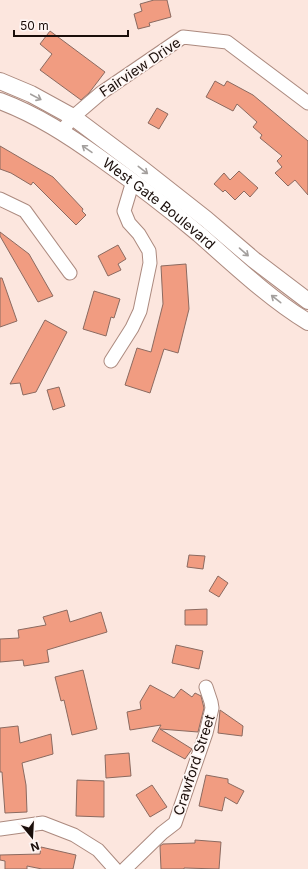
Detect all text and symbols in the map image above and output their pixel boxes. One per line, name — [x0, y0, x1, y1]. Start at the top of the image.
scale bar — [14, 12, 128, 38]
text: 50 m — [20, 18, 49, 33]
street label: Fairview Drive — [96, 33, 183, 100]
one-way arrow — [29, 94, 41, 101]
one-way arrow — [82, 145, 93, 153]
street label: West Gate Boulevard — [100, 154, 219, 252]
one-way arrow — [137, 166, 148, 174]
one-way arrow — [239, 247, 249, 256]
one-way arrow — [271, 295, 282, 304]
street label: Crawford Street — [169, 712, 218, 817]
north arrow — [12, 817, 52, 857]
text: N — [29, 839, 41, 854]

